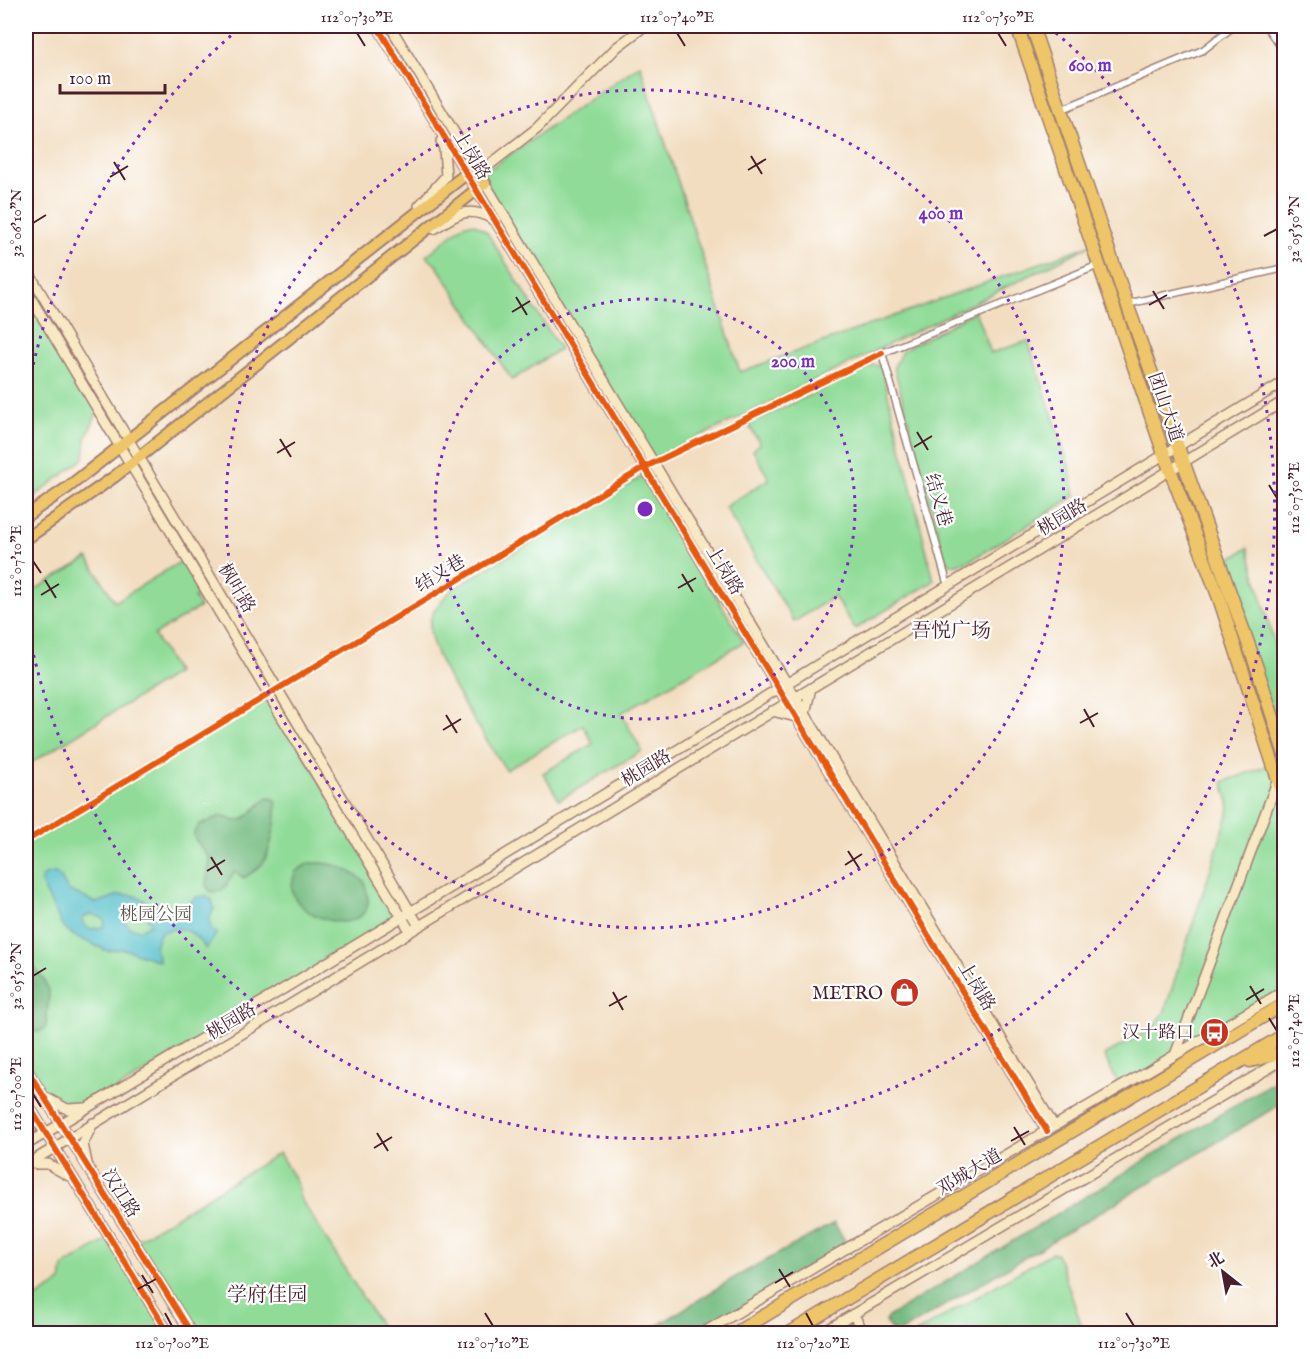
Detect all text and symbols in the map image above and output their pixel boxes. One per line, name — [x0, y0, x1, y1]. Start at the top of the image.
text: 112°07'30"E — [321, 8, 393, 27]
text: 112°07'40"E — [640, 8, 714, 27]
text: 112°07'50"E — [962, 8, 1034, 27]
text: 600 m — [1068, 55, 1112, 78]
scale bar — [60, 57, 165, 95]
text: 100 m — [69, 68, 111, 91]
street label: 上岗路 — [447, 127, 494, 185]
text: 32°06'10"N — [7, 189, 26, 257]
text: 32°05'50"N — [1285, 195, 1304, 263]
text: 400 m — [919, 203, 963, 226]
text: 200 m — [771, 351, 815, 374]
street label: 团山大道 — [1142, 370, 1187, 445]
text: 112°07'50"E — [1285, 462, 1304, 534]
street label: 结义巷 — [919, 471, 956, 530]
street label: 桃园路 — [1034, 495, 1092, 542]
centre of rings — [635, 499, 655, 519]
text: 112°07'10"E — [7, 525, 26, 597]
street label: 上岗路 — [700, 542, 747, 600]
street label: 结义巷 — [412, 551, 470, 598]
street label: 枫叶路 — [212, 560, 259, 618]
district label: 吾悦广场 — [911, 619, 991, 644]
street label: 桃园路 — [618, 746, 676, 793]
park label: 桃园公园 — [120, 904, 192, 927]
text: 32°05'50"N — [7, 942, 26, 1010]
street label: 上岗路 — [952, 958, 999, 1016]
shop icon: METRO — [888, 977, 920, 1009]
place label: METRO — [812, 983, 883, 1006]
text: 112°07'40"E — [1285, 994, 1304, 1068]
street label: 桃园路 — [203, 999, 261, 1046]
bus stop icon: 汉十路口 — [1199, 1016, 1231, 1048]
place label: 汉十路口 — [1122, 1022, 1194, 1045]
text: 112°07'00"E — [7, 1057, 26, 1131]
street label: 邓城大道 — [933, 1145, 1007, 1202]
street label: 汉江路 — [96, 1165, 144, 1223]
north arrow — [1193, 1242, 1253, 1302]
text: 北 — [1204, 1248, 1228, 1274]
district label: 学府佳园 — [227, 1283, 307, 1308]
text: 112°07'00"E — [135, 1334, 209, 1353]
text: 112°07'10"E — [457, 1334, 529, 1353]
text: 112°07'20"E — [776, 1334, 850, 1353]
text: 112°07'30"E — [1098, 1334, 1170, 1353]

